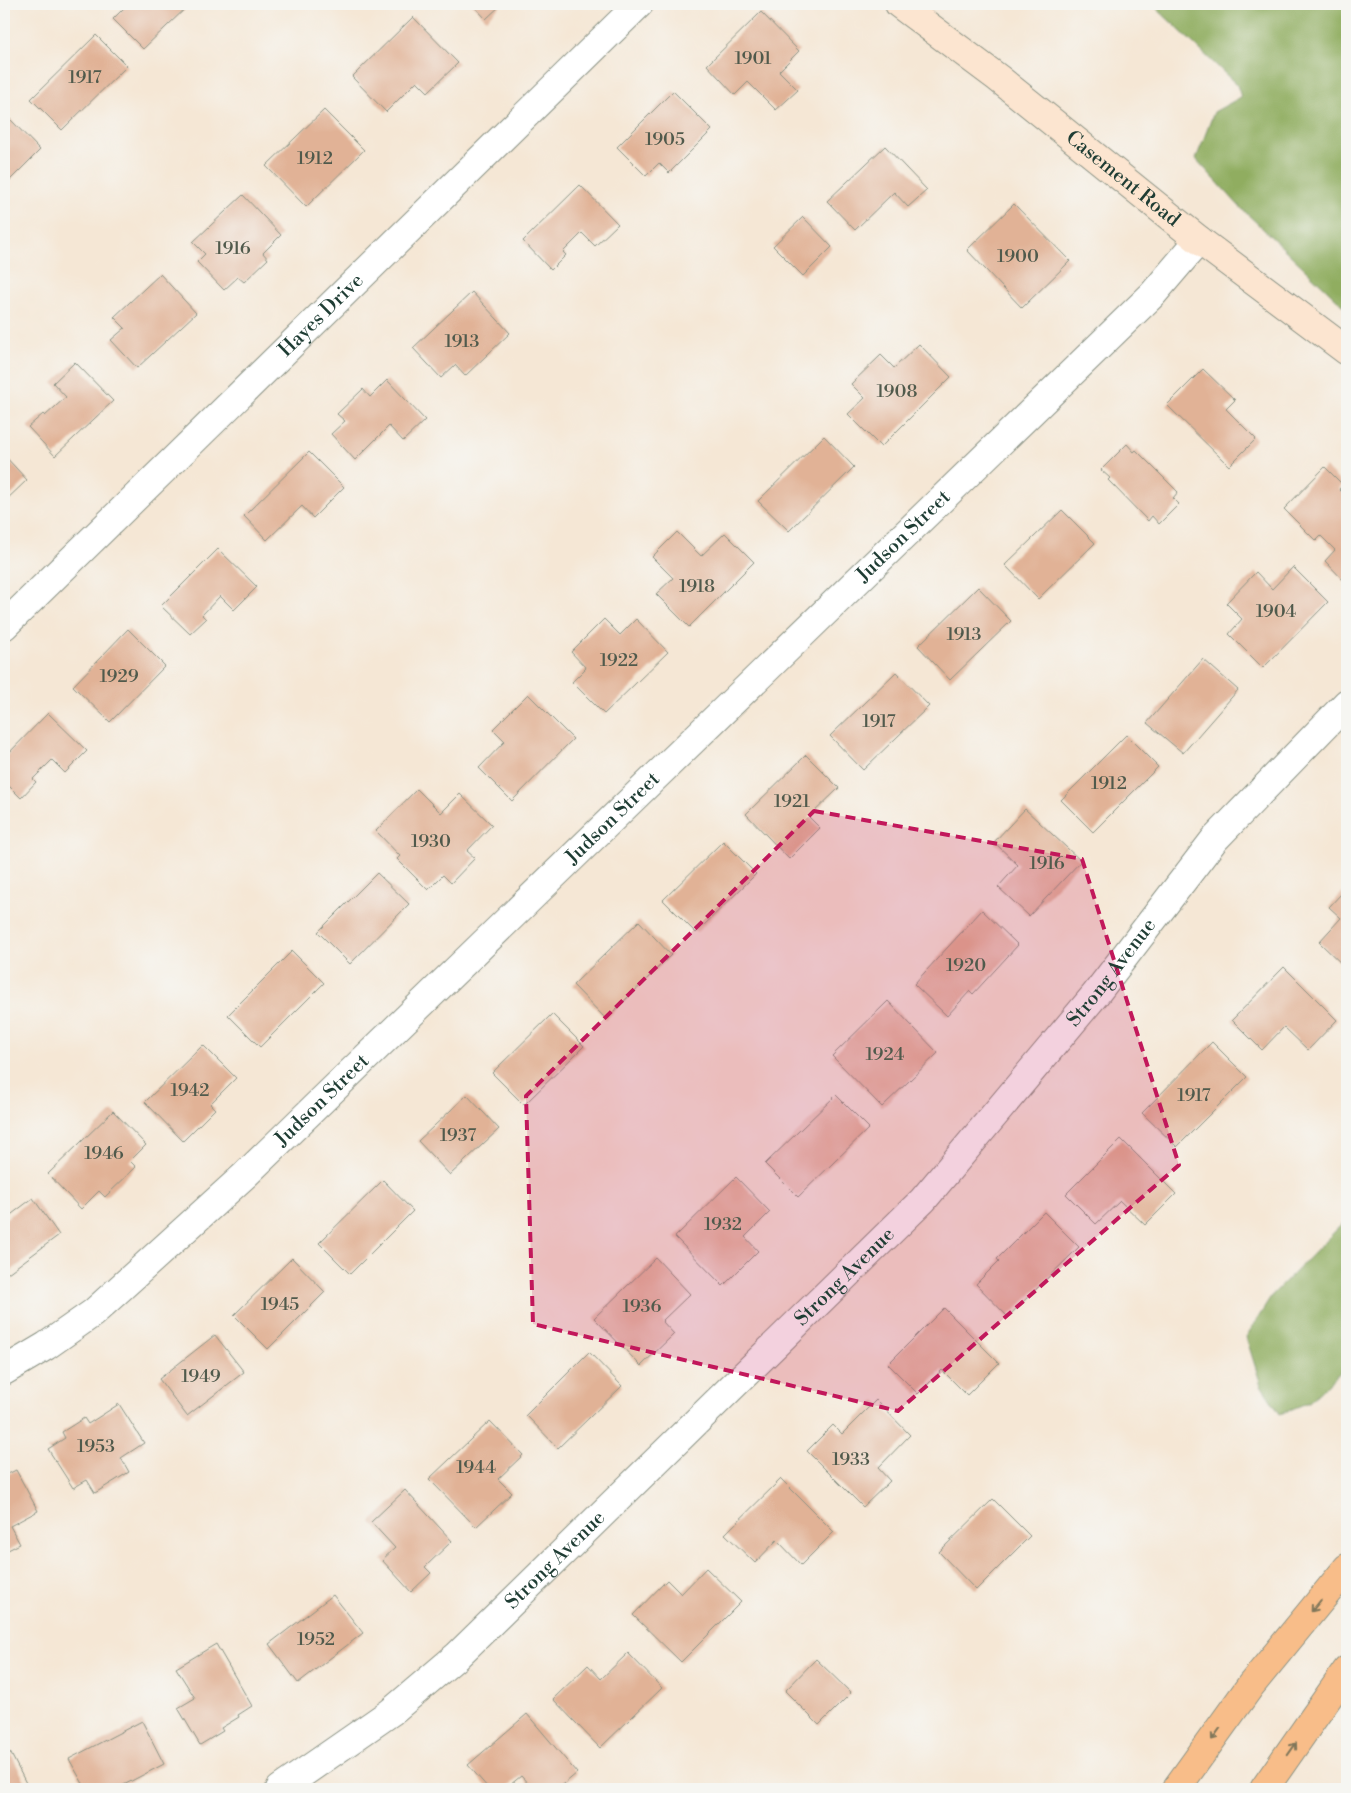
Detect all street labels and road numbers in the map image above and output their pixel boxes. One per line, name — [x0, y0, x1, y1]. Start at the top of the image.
street label: Casement Road — [1061, 125, 1186, 233]
street label: Hayes Drive — [273, 268, 369, 363]
street label: Judson Street — [850, 485, 956, 588]
street label: Judson Street — [560, 767, 665, 870]
street label: Strong Avenue — [1061, 914, 1162, 1032]
street label: Judson Street — [269, 1049, 374, 1152]
street label: Strong Avenue — [789, 1222, 900, 1331]
street label: Strong Avenue — [500, 1505, 611, 1615]

